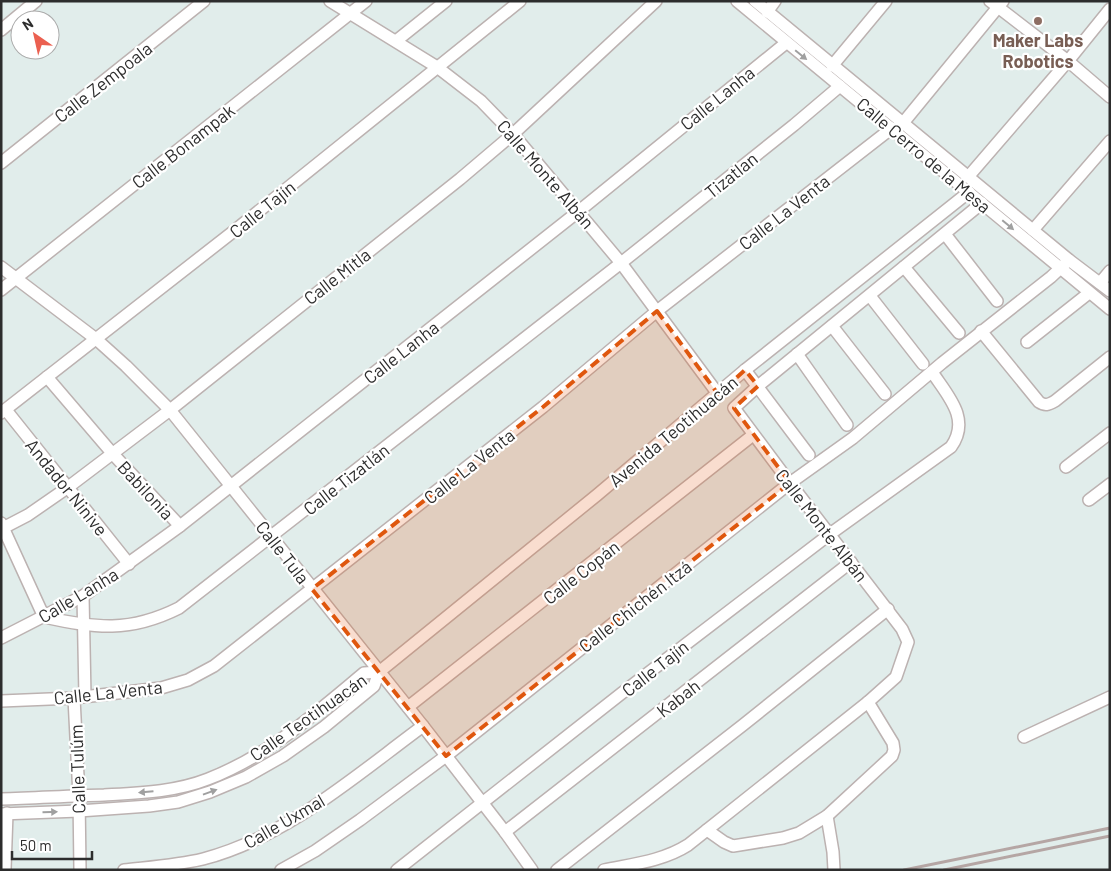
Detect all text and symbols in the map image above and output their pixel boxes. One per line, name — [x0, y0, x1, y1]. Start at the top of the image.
north arrow — [10, 10, 60, 60]
text: N — [19, 14, 36, 33]
marker: Maker Labs Robotics — [1032, 15, 1044, 27]
place label: Maker Labs Robotics — [993, 29, 1083, 72]
street label: Calle Zempoala — [50, 37, 156, 127]
one-way arrow — [795, 50, 808, 61]
street label: Calle Lanha — [675, 61, 759, 135]
street label: Calle Cerro de la Mesa — [852, 92, 996, 218]
street label: Calle Bonampak — [127, 99, 239, 193]
street label: Calle Monte Albán — [493, 115, 599, 233]
street label: Tizatlan — [700, 147, 762, 203]
street label: Calle La Venta — [734, 170, 834, 254]
street label: Calle Tajín — [225, 176, 299, 242]
one-way arrow — [1001, 220, 1014, 231]
street label: Calle Mitla — [299, 243, 375, 309]
street label: Calle Lanha — [359, 316, 443, 388]
street label: Avenida Teotihuacán — [604, 371, 742, 491]
street label: Calle La Venta — [419, 424, 519, 508]
street label: Andador Ninive — [21, 434, 113, 540]
street label: Calle Tizatlán — [299, 439, 393, 519]
street label: Babilonia — [113, 456, 179, 524]
street label: Calle Monte Albán — [771, 464, 873, 586]
street label: Calle Tula — [252, 516, 314, 588]
street label: Calle Copán — [538, 535, 624, 609]
street label: Calle Chichén Itzá — [574, 555, 696, 657]
street label: Calle Lanha — [34, 563, 122, 627]
street label: Calle Tajín — [617, 635, 693, 701]
street label: Calle Teotihuacán — [245, 669, 371, 765]
street label: Kabah — [652, 674, 704, 722]
street label: Calle La Venta — [53, 675, 163, 709]
street label: Calle Tulúm — [64, 724, 90, 814]
one-way arrow — [138, 788, 154, 796]
one-way arrow — [203, 788, 218, 795]
street label: Calle Uxmal — [240, 789, 328, 853]
one-way arrow — [42, 808, 58, 816]
scale bar — [12, 828, 92, 860]
text: 50 m — [20, 836, 52, 854]

